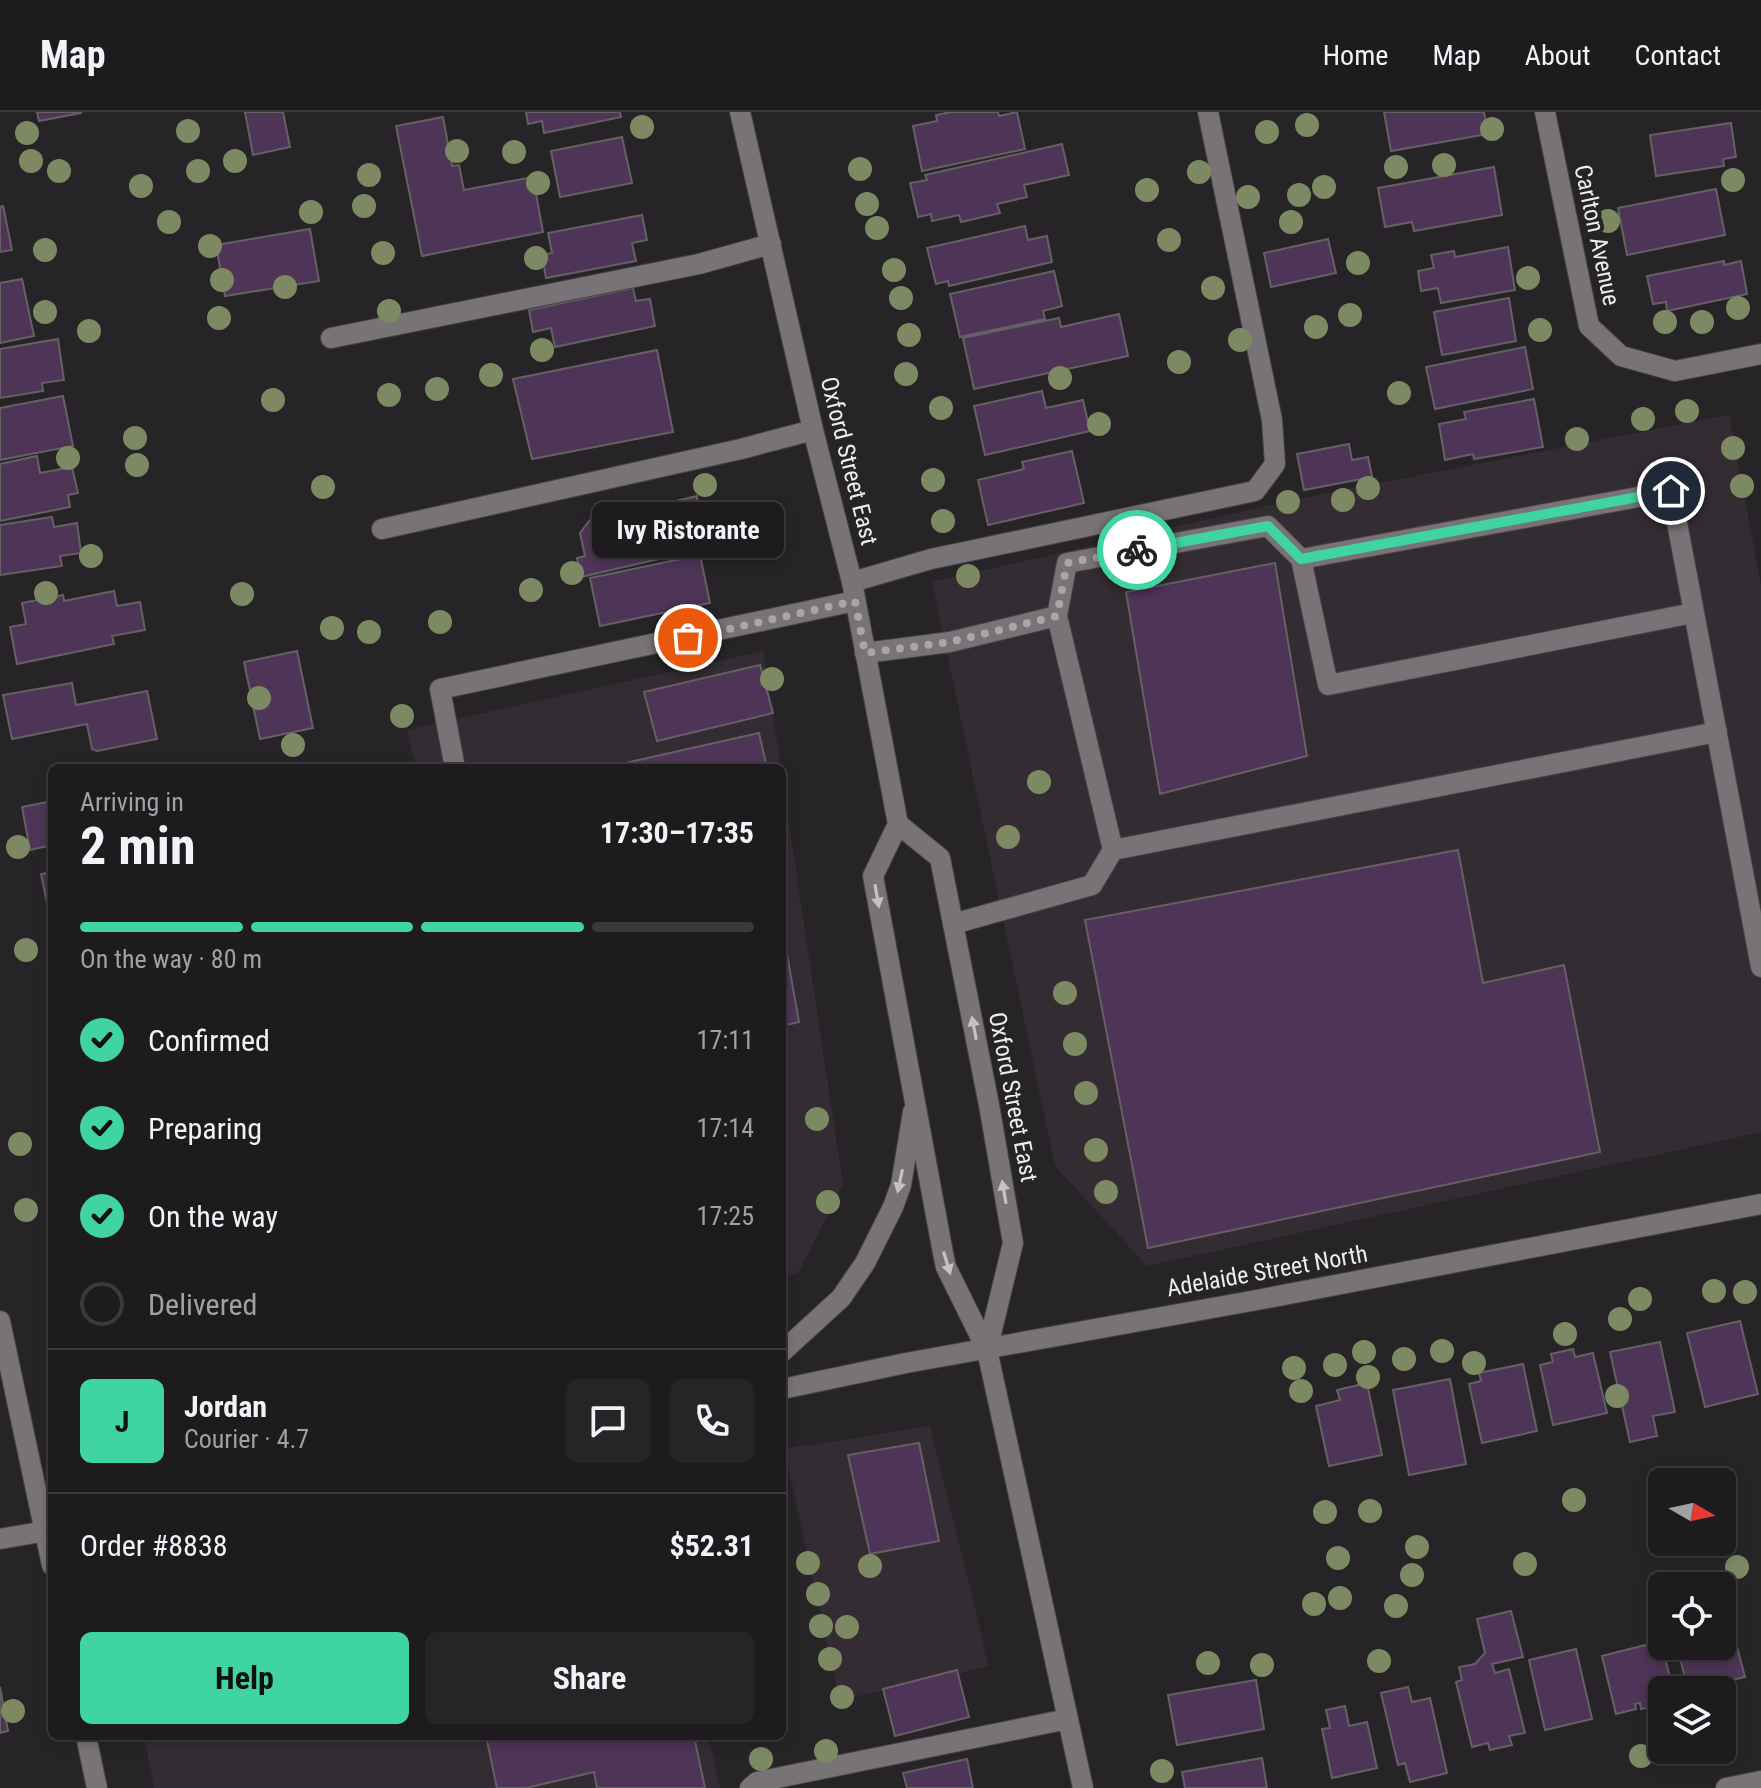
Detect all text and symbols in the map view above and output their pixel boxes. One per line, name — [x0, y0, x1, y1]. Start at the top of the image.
text: Map — [40, 33, 106, 77]
text: Home — [1323, 39, 1388, 72]
text: Map — [1432, 39, 1481, 72]
text: About — [1525, 39, 1591, 72]
text: Contact — [1635, 39, 1721, 72]
street label: Carlton Avenue — [1568, 162, 1626, 308]
street label: Oxford Street East — [815, 374, 883, 548]
pin — [1637, 457, 1705, 525]
icon: home — [1649, 469, 1693, 513]
callout: Ivy Ristorante — [592, 502, 784, 558]
courier — [1097, 510, 1177, 590]
text: Ivy Ristorante — [616, 515, 760, 545]
icon: bike — [1115, 528, 1159, 572]
pin — [654, 604, 722, 672]
icon: bag — [666, 616, 710, 660]
text: Arriving in — [80, 787, 184, 817]
text: 17:30–17:35 — [600, 815, 754, 850]
text: 2 min — [80, 816, 196, 877]
one-way arrow — [871, 884, 883, 909]
text: On the way · 80 m — [80, 944, 262, 974]
street label: Oxford Street East — [983, 1010, 1043, 1184]
one-way arrow — [967, 1016, 980, 1041]
icon: check — [80, 1018, 124, 1062]
text: Confirmed — [148, 1023, 270, 1058]
text: 17:11 — [697, 1025, 754, 1055]
icon: check — [80, 1106, 124, 1150]
text: Preparing — [148, 1111, 262, 1146]
text: 17:14 — [697, 1113, 754, 1143]
one-way arrow — [893, 1169, 906, 1194]
one-way arrow — [998, 1179, 1010, 1204]
icon: check — [80, 1194, 124, 1238]
text: On the way — [148, 1199, 278, 1234]
text: 17:25 — [697, 1201, 754, 1231]
street label: Adelaide Street North — [1164, 1240, 1370, 1302]
one-way arrow — [941, 1252, 954, 1276]
text: Delivered — [148, 1287, 257, 1322]
button: chat — [566, 1379, 650, 1463]
button: phone — [670, 1379, 754, 1463]
text: Jordan — [184, 1389, 267, 1424]
text: J — [115, 1404, 129, 1439]
text: Courier · 4.7 — [184, 1424, 309, 1454]
north arrow — [1648, 1468, 1736, 1556]
map controls — [1648, 1468, 1736, 1764]
text: Order #8838 — [80, 1528, 228, 1563]
text: $52.31 — [669, 1528, 754, 1563]
button: locate — [1648, 1572, 1736, 1660]
button: Help — [80, 1632, 409, 1724]
button: Share — [425, 1632, 754, 1724]
button: layers — [1648, 1676, 1736, 1764]

